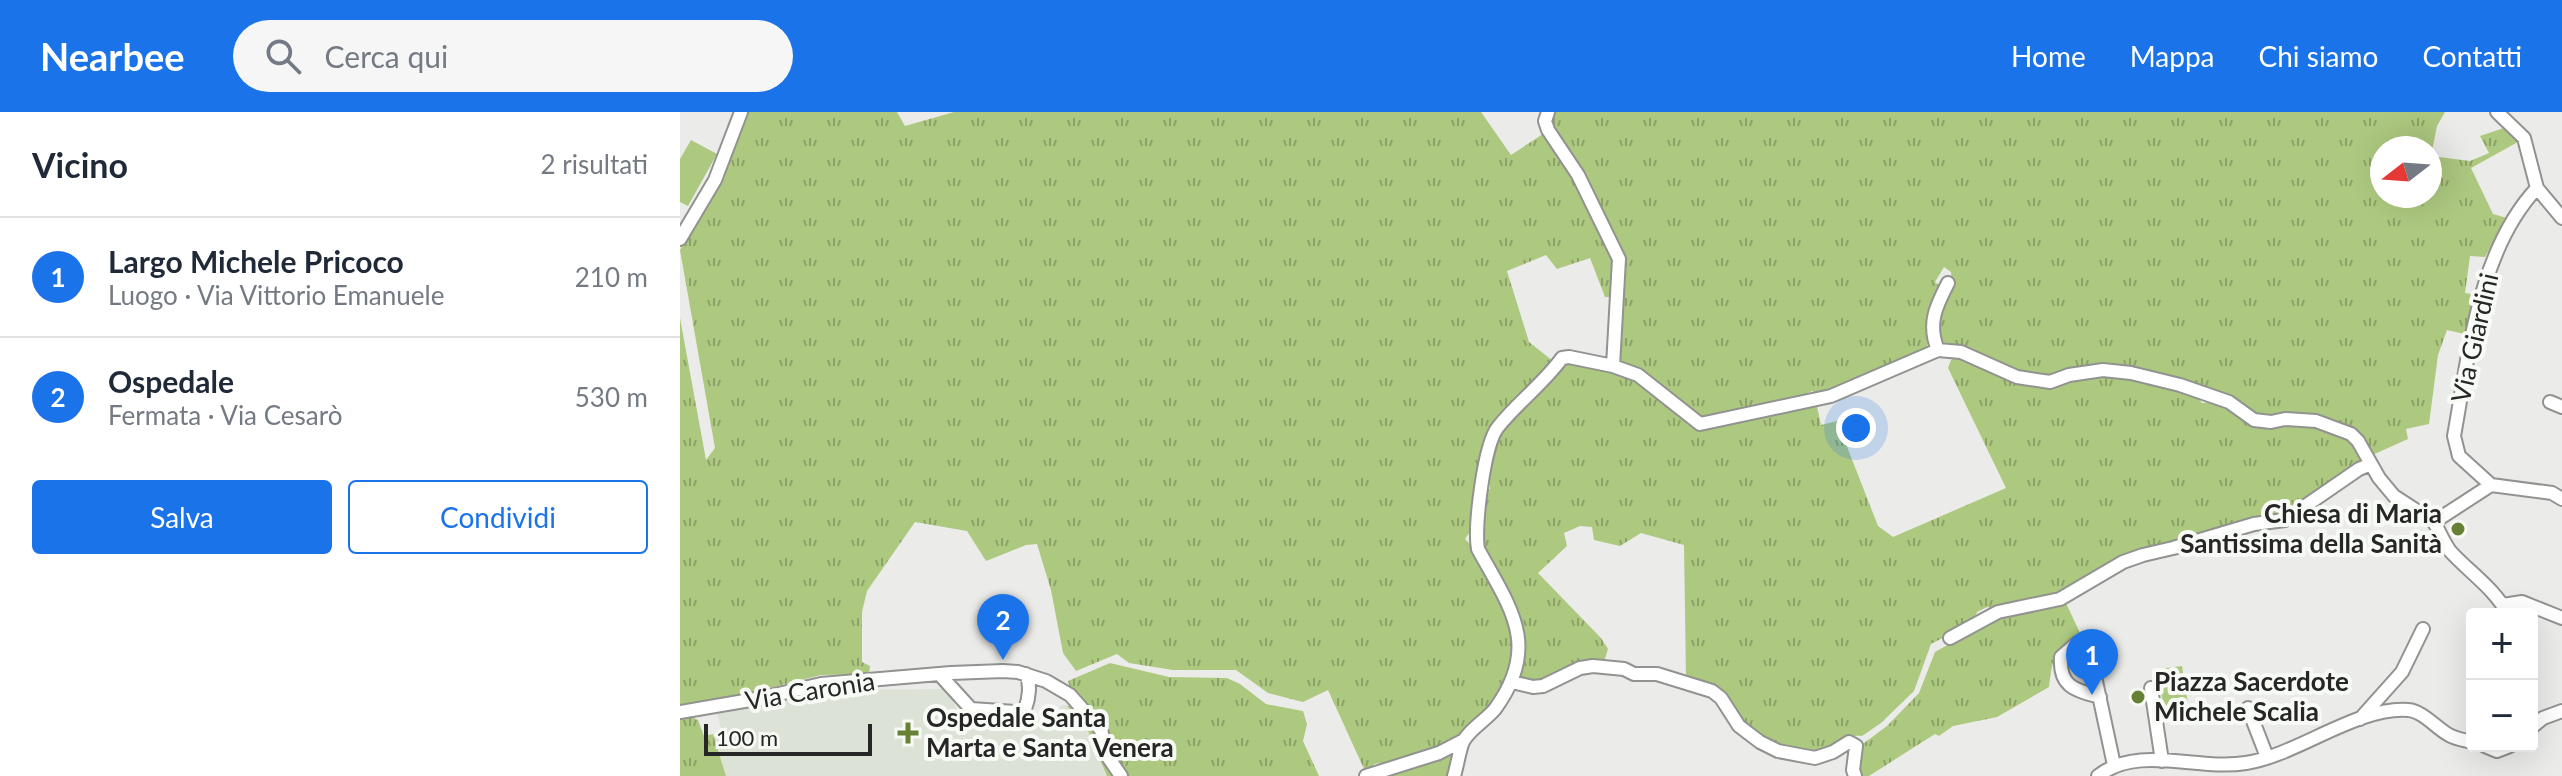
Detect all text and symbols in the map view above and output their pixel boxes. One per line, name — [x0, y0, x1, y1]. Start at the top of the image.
search box — [233, 20, 793, 92]
text: Nearbee — [40, 33, 185, 79]
icon: search — [261, 34, 305, 78]
text: Cerca qui — [325, 38, 448, 74]
text: Home — [2011, 39, 2086, 73]
text: Mappa — [2130, 39, 2215, 73]
text: Chi siamo — [2259, 39, 2378, 73]
text: Contatti — [2422, 39, 2522, 73]
north arrow — [2370, 136, 2442, 208]
text: Vicino — [32, 144, 128, 185]
text: 2 risultati — [541, 148, 648, 180]
text: Largo Michele Pricoco — [108, 243, 404, 279]
text: 1 — [50, 261, 66, 293]
text: 210 m — [575, 261, 648, 293]
street label: Via Giardini — [2444, 270, 2504, 406]
text: Luogo · Via Vittorio Emanuele — [108, 279, 444, 311]
text: Ospedale — [108, 363, 234, 399]
text: 2 — [50, 381, 66, 413]
text: 530 m — [575, 381, 648, 413]
text: Fermata · Via Cesarò — [108, 399, 342, 431]
your location — [1836, 408, 1876, 448]
button: Salva — [32, 480, 332, 554]
button: Condividi — [348, 480, 648, 554]
place label: Chiesa di Maria Santissima della Sanità — [2180, 497, 2442, 559]
marker: Chiesa di Maria Santissima della Sanità — [2449, 520, 2467, 538]
pin: 2 — [977, 594, 1029, 660]
map controls — [2466, 608, 2538, 752]
button: + — [2466, 608, 2538, 680]
pin: 1 — [2066, 629, 2118, 695]
street label: Via Caronia — [743, 664, 877, 716]
place label: Piazza Sacerdote Michele Scalia — [2154, 665, 2349, 727]
button: − — [2466, 680, 2538, 752]
marker: Piazza Sacerdote Michele Scalia — [2129, 688, 2147, 706]
place label: Ospedale Santa Marta e Santa Venera — [926, 701, 1174, 763]
scale bar — [704, 720, 872, 756]
marker: Ospedale Santa Marta e Santa Venera — [897, 722, 919, 744]
text: 100 m — [716, 724, 778, 751]

